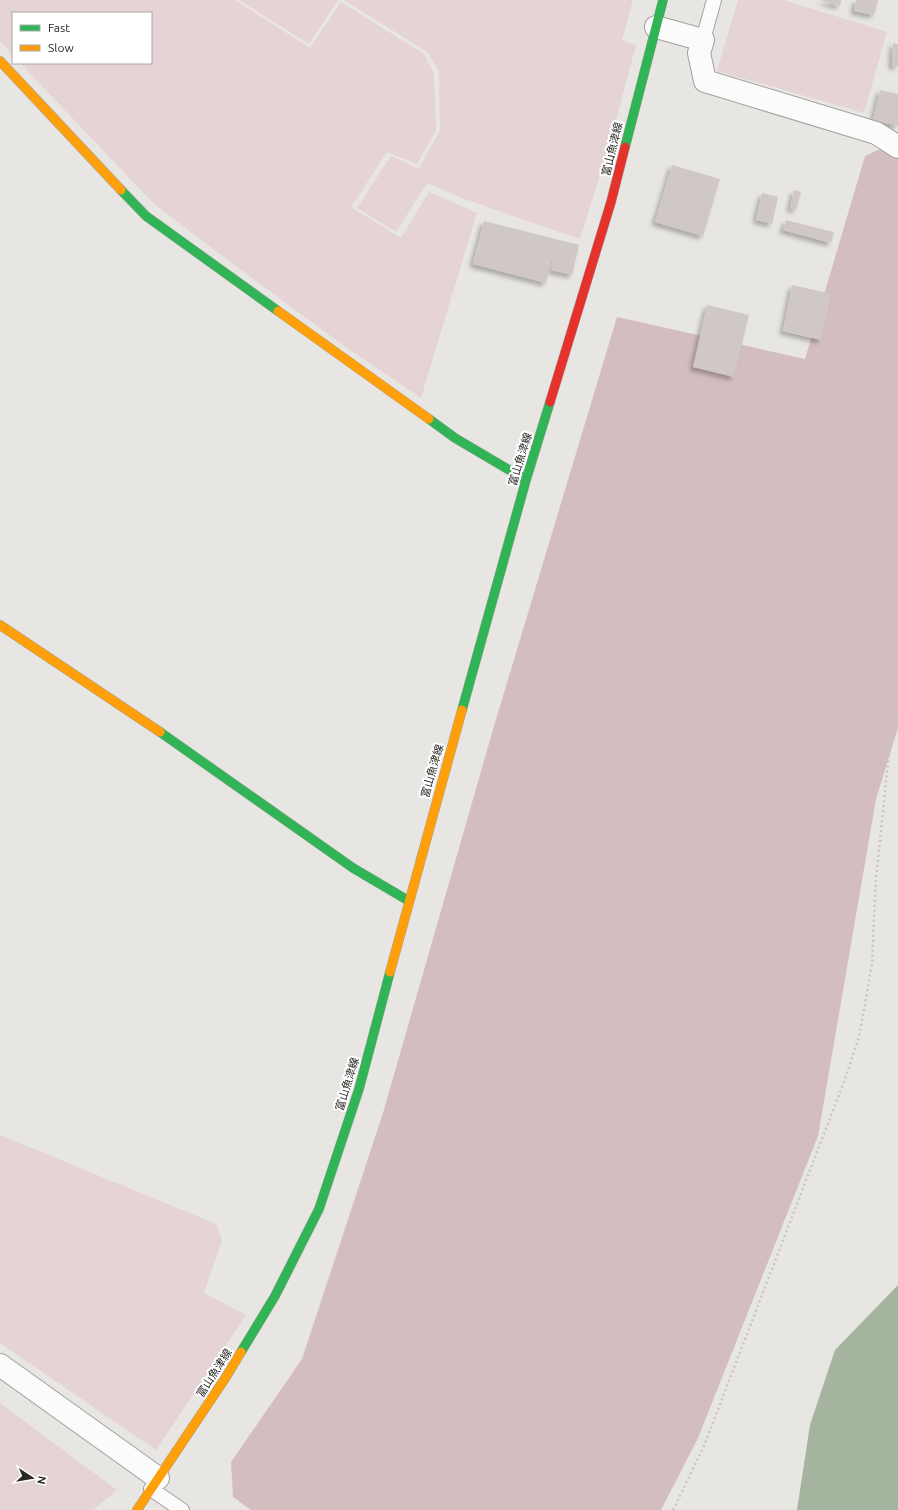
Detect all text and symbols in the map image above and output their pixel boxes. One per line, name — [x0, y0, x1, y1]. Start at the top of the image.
legend — [12, 12, 152, 64]
text: Fast — [48, 21, 70, 34]
text: Slow — [48, 41, 74, 54]
street label: 富山魚津線 — [600, 121, 624, 177]
street label: 富山魚津線 — [506, 431, 534, 487]
street label: 富山魚津線 — [419, 743, 445, 799]
street label: 富山魚津線 — [333, 1056, 361, 1112]
street label: 富山魚津線 — [194, 1347, 234, 1399]
north arrow — [12, 1458, 52, 1498]
text: N — [35, 1475, 49, 1485]

